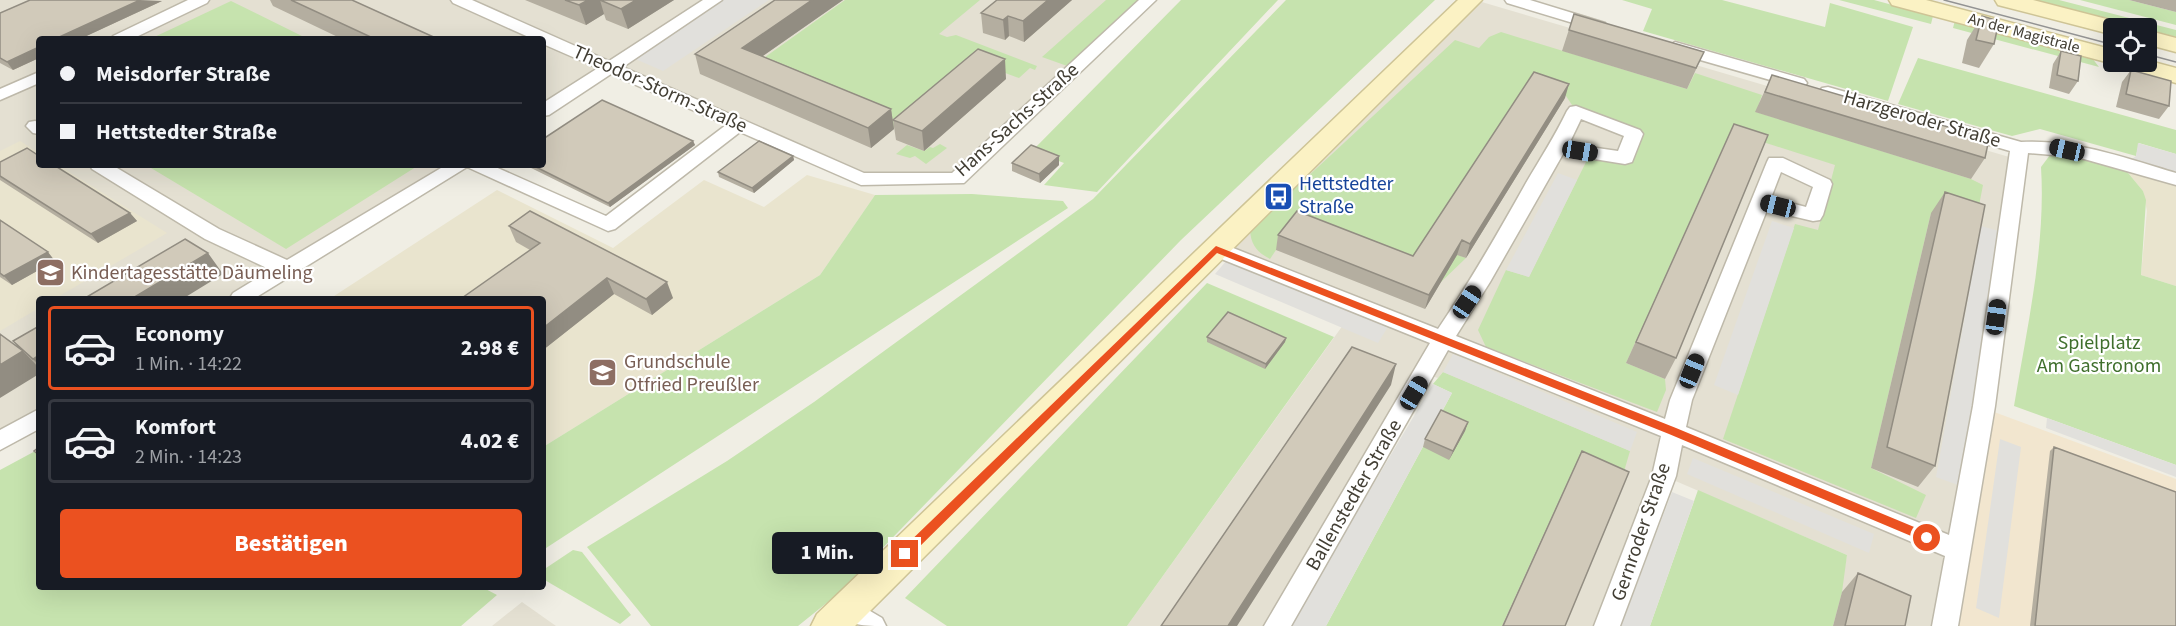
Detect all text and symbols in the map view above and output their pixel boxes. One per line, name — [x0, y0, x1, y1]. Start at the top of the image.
street label: An der Magistrale — [1966, 7, 2082, 59]
map controls — [2103, 18, 2157, 72]
button: locate — [2103, 18, 2157, 72]
street label: Theodor-Storm-Straße — [568, 38, 752, 140]
street label: Hans-Sachs-Straße — [949, 56, 1085, 183]
text: Meisdorfer Straße — [96, 58, 270, 90]
street label: Harzgeroder Straße — [1840, 83, 2004, 155]
text: Hettstedter Straße — [96, 116, 277, 148]
car — [2047, 137, 2087, 163]
car — [1561, 139, 1599, 163]
place label: Hettstedter Straße — [1299, 170, 1394, 221]
bus stop icon: Hettstedter Straße — [1262, 180, 1294, 212]
car — [1758, 193, 1798, 219]
school or university icon: Kindertagesstätte Däumeling — [34, 257, 66, 289]
place label: Kindertagesstätte Däumeling — [71, 259, 313, 287]
car — [1449, 282, 1485, 322]
car — [1985, 298, 2007, 336]
text: Economy — [135, 318, 224, 350]
icon: car — [63, 321, 117, 375]
park label: Spielplatz Am Gastronom — [2037, 329, 2161, 380]
text: 2.98 € — [461, 332, 519, 364]
place label: Grundschule Otfried Preußler — [624, 348, 759, 399]
text: 1 Min. · 14:22 — [135, 350, 242, 378]
car — [1677, 351, 1707, 391]
school or university icon: Grundschule Otfried Preußler — [587, 357, 619, 389]
car — [1397, 373, 1431, 413]
text: Komfort — [135, 411, 216, 443]
icon: car — [63, 414, 117, 468]
street label: Ballenstedter Straße — [1299, 414, 1409, 576]
text: 4.02 € — [461, 425, 519, 457]
text: 2 Min. · 14:23 — [135, 443, 242, 471]
street label: Gernroder Straße — [1604, 459, 1678, 605]
button: Bestätigen — [60, 509, 522, 578]
route start — [1913, 524, 1940, 551]
callout: 1 Min. — [773, 533, 884, 575]
text: 1 Min. — [801, 539, 854, 567]
route end — [891, 540, 918, 567]

